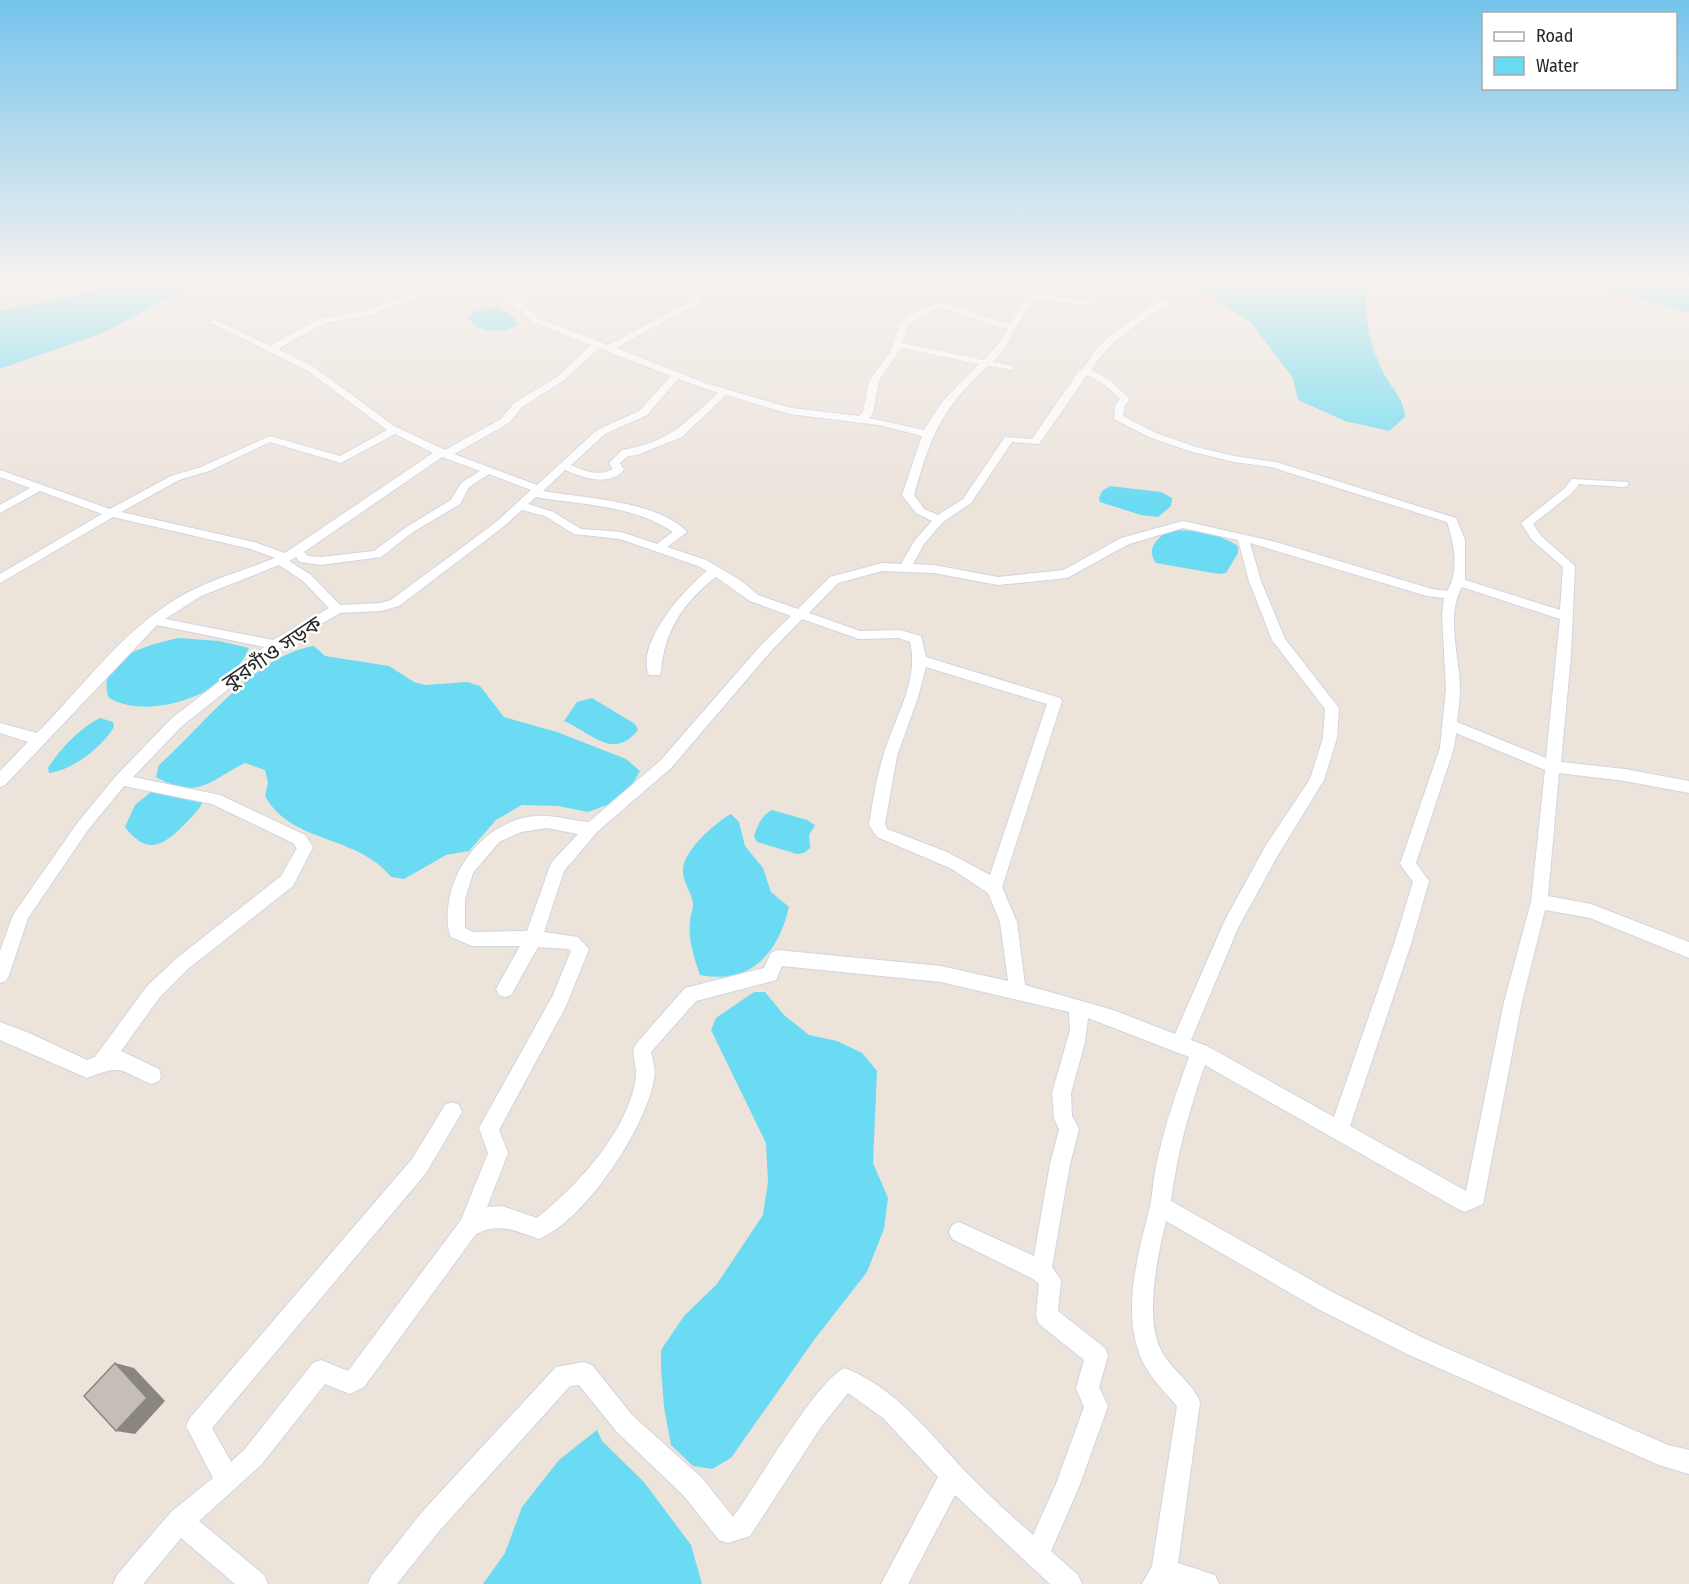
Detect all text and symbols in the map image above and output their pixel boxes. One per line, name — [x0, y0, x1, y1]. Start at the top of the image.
legend — [1482, 12, 1677, 90]
text: Road — [1536, 25, 1573, 47]
text: Water — [1536, 55, 1579, 77]
street label: কুরগাঁও সড়ক — [217, 610, 327, 696]

